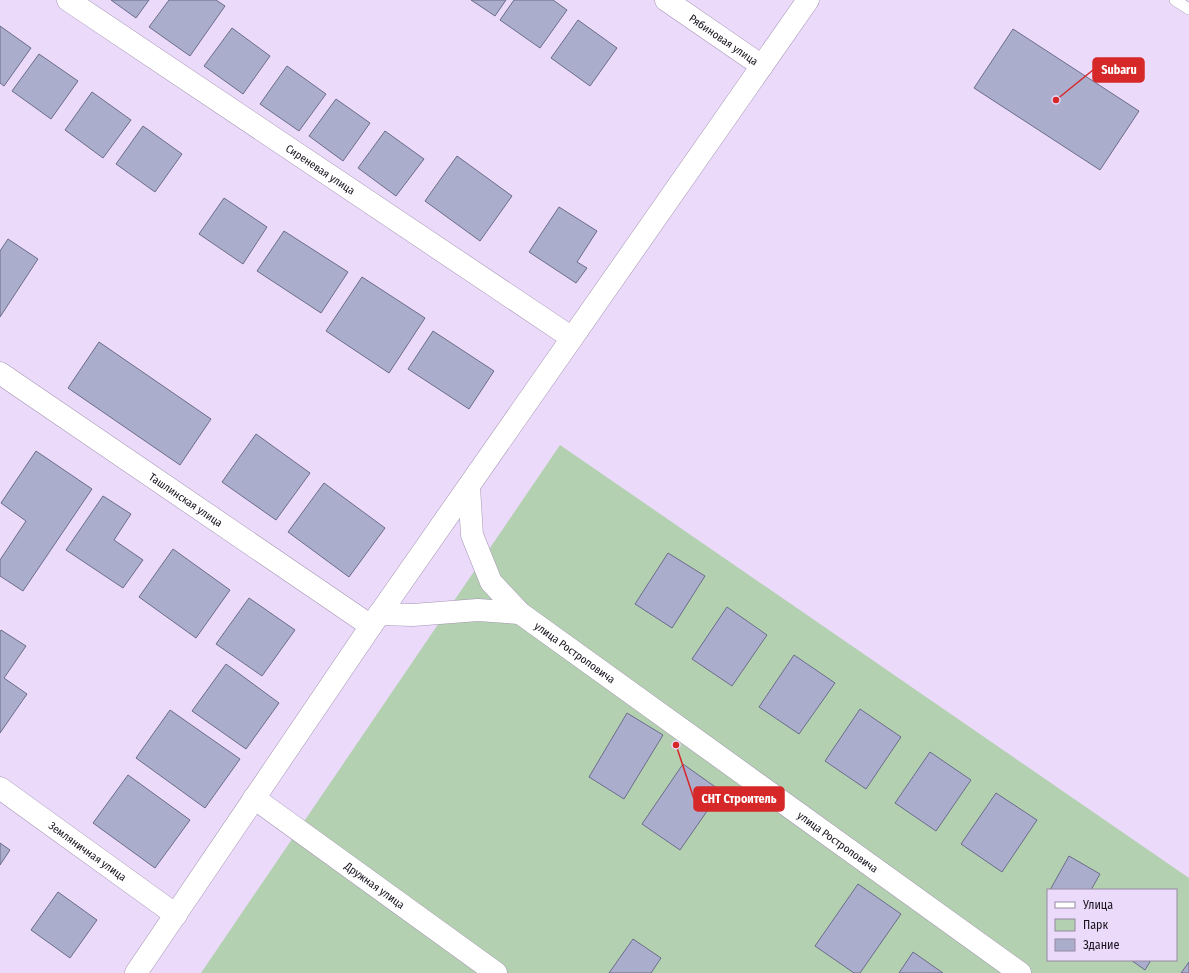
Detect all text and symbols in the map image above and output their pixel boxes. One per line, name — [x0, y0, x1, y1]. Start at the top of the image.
street label: Рябиновая улица — [686, 12, 760, 68]
callout: Subaru — [1093, 58, 1144, 82]
text: Subaru — [1101, 63, 1137, 77]
street label: Сиреневая улица — [283, 142, 357, 198]
street label: Ташлинская улица — [146, 471, 225, 530]
street label: улица Ростроповича — [532, 620, 618, 686]
callout: СНТ Строитель — [694, 787, 784, 811]
text: СНТ Строитель — [702, 792, 777, 806]
street label: улица Ростроповича — [795, 809, 880, 876]
street label: Земляничная улица — [46, 819, 129, 884]
street label: Дружная улица — [341, 859, 407, 912]
legend — [1047, 889, 1177, 961]
text: Улица — [1082, 898, 1113, 912]
text: Парк — [1083, 918, 1109, 932]
text: Здание — [1083, 938, 1119, 952]

